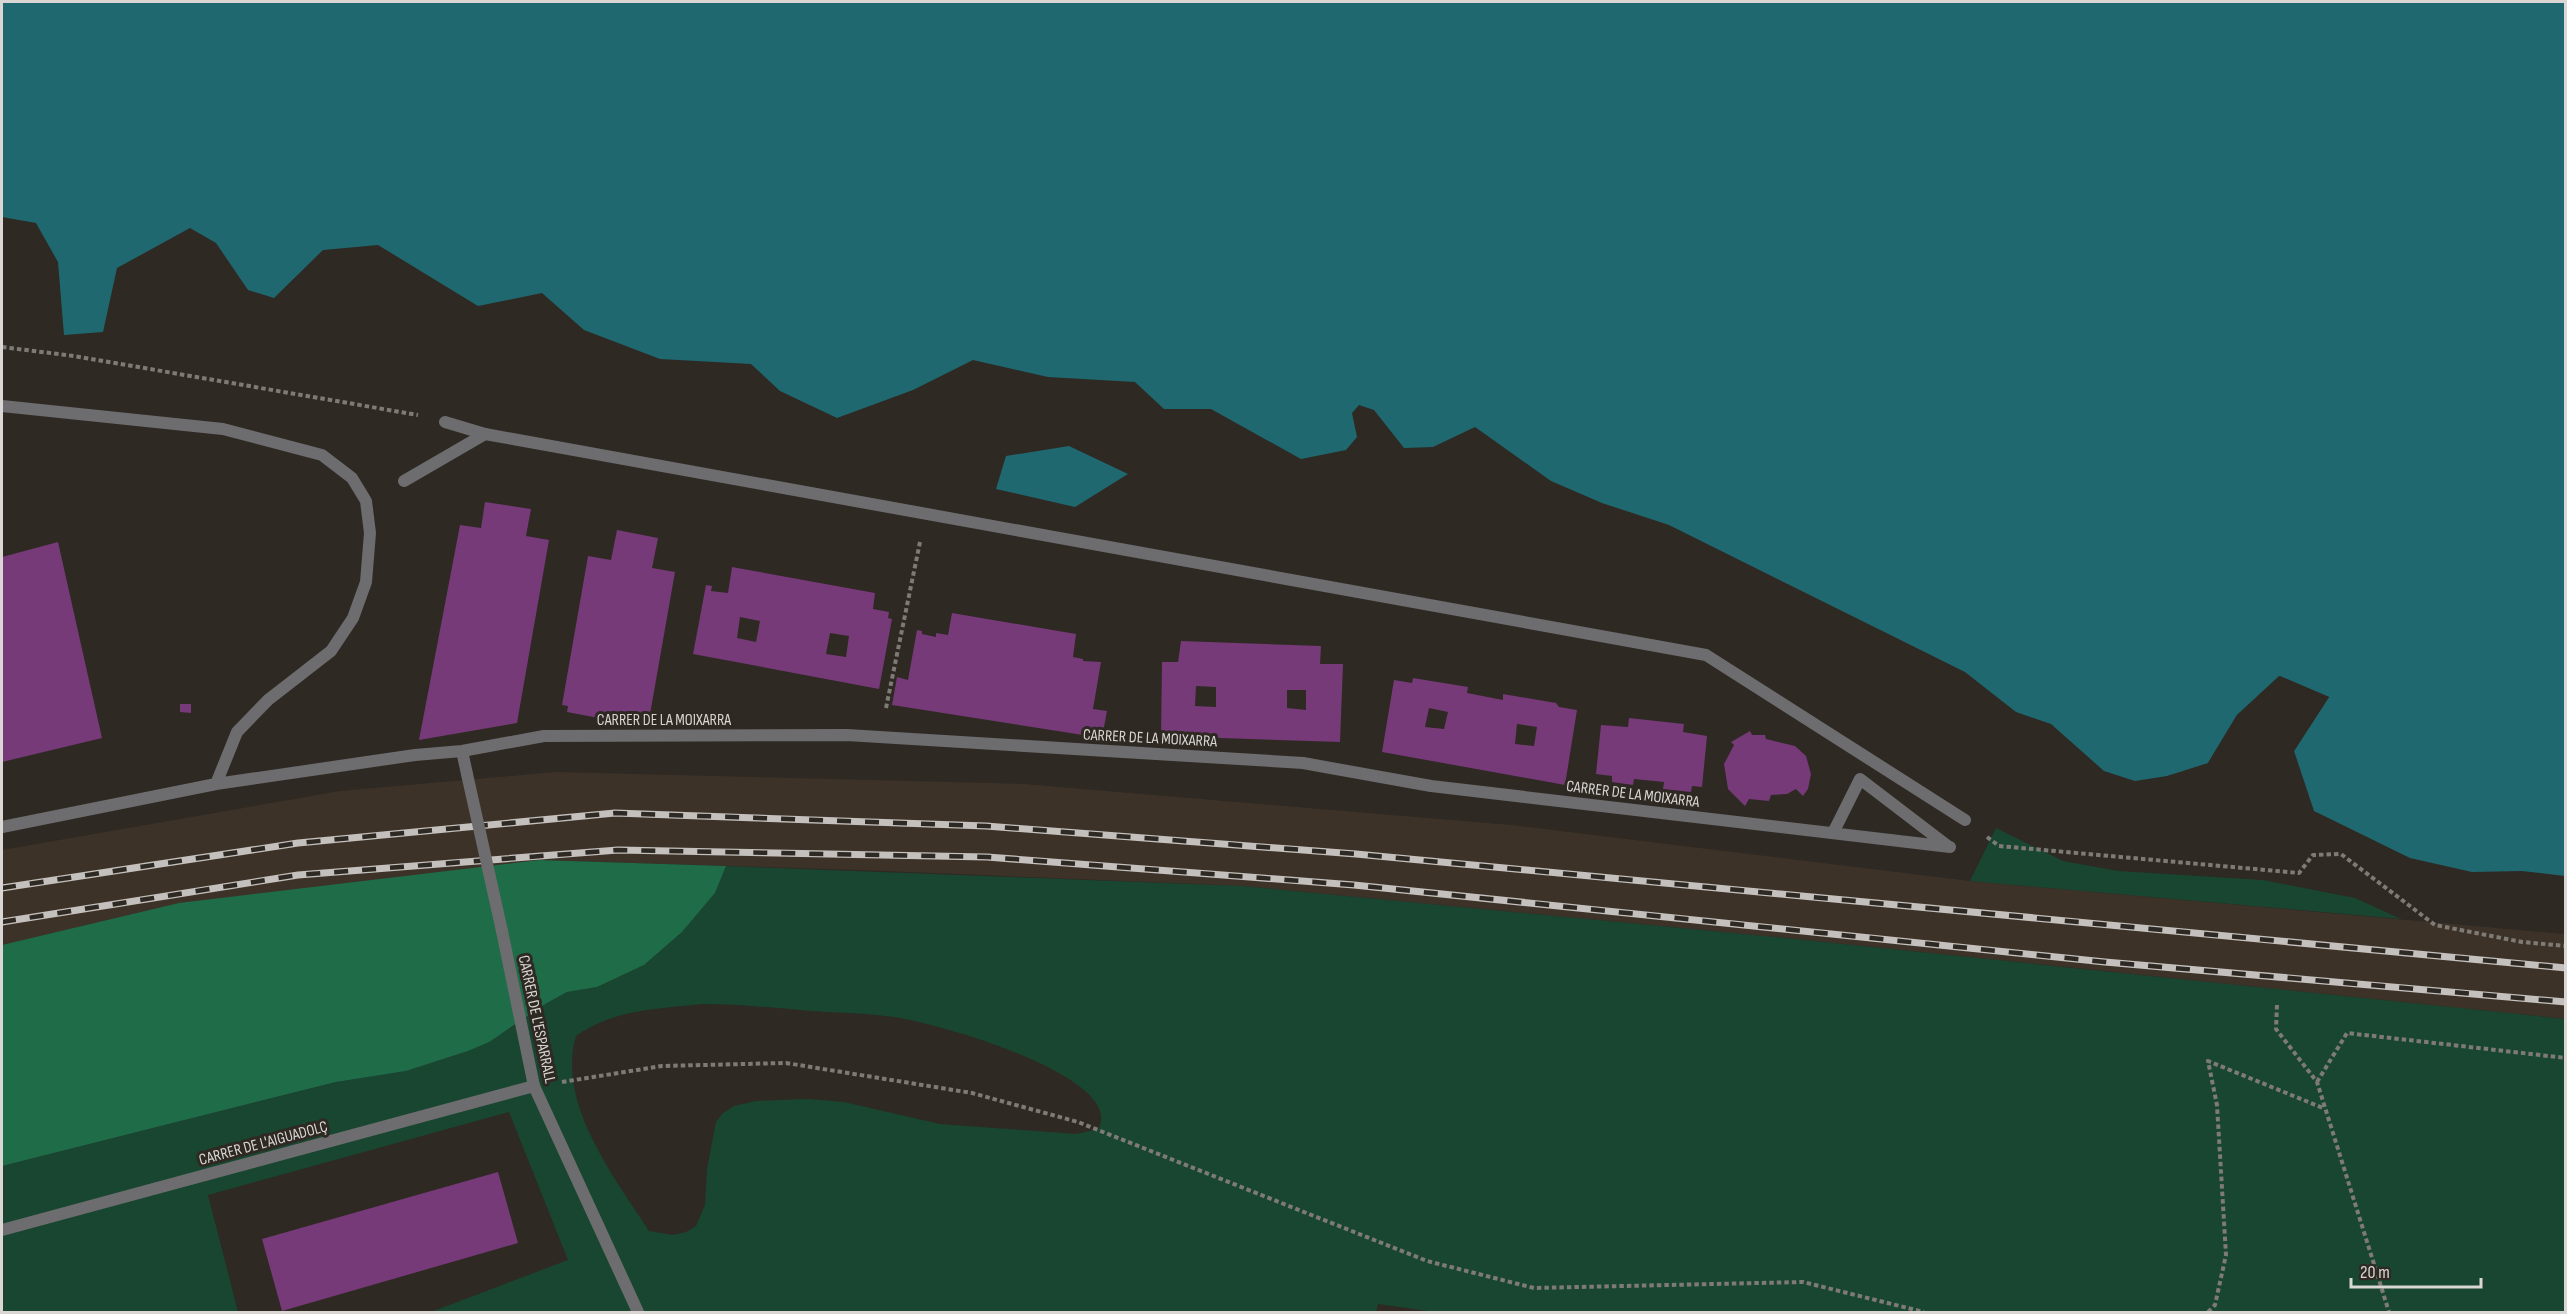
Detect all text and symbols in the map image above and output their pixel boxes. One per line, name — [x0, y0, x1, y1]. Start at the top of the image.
street label: CARRER DE LA MOIXARRA — [597, 711, 731, 730]
street label: CARRER DE LA MOIXARRA — [1082, 725, 1218, 752]
street label: CARRER DE LA MOIXARRA — [1565, 777, 1701, 812]
street label: CARRER DE L'ESPARRALL — [514, 954, 559, 1085]
street label: CARRER DE L'AIGUADOLÇ — [197, 1117, 330, 1170]
scale bar — [2351, 1251, 2482, 1289]
text: 20 m — [2360, 1262, 2390, 1283]

